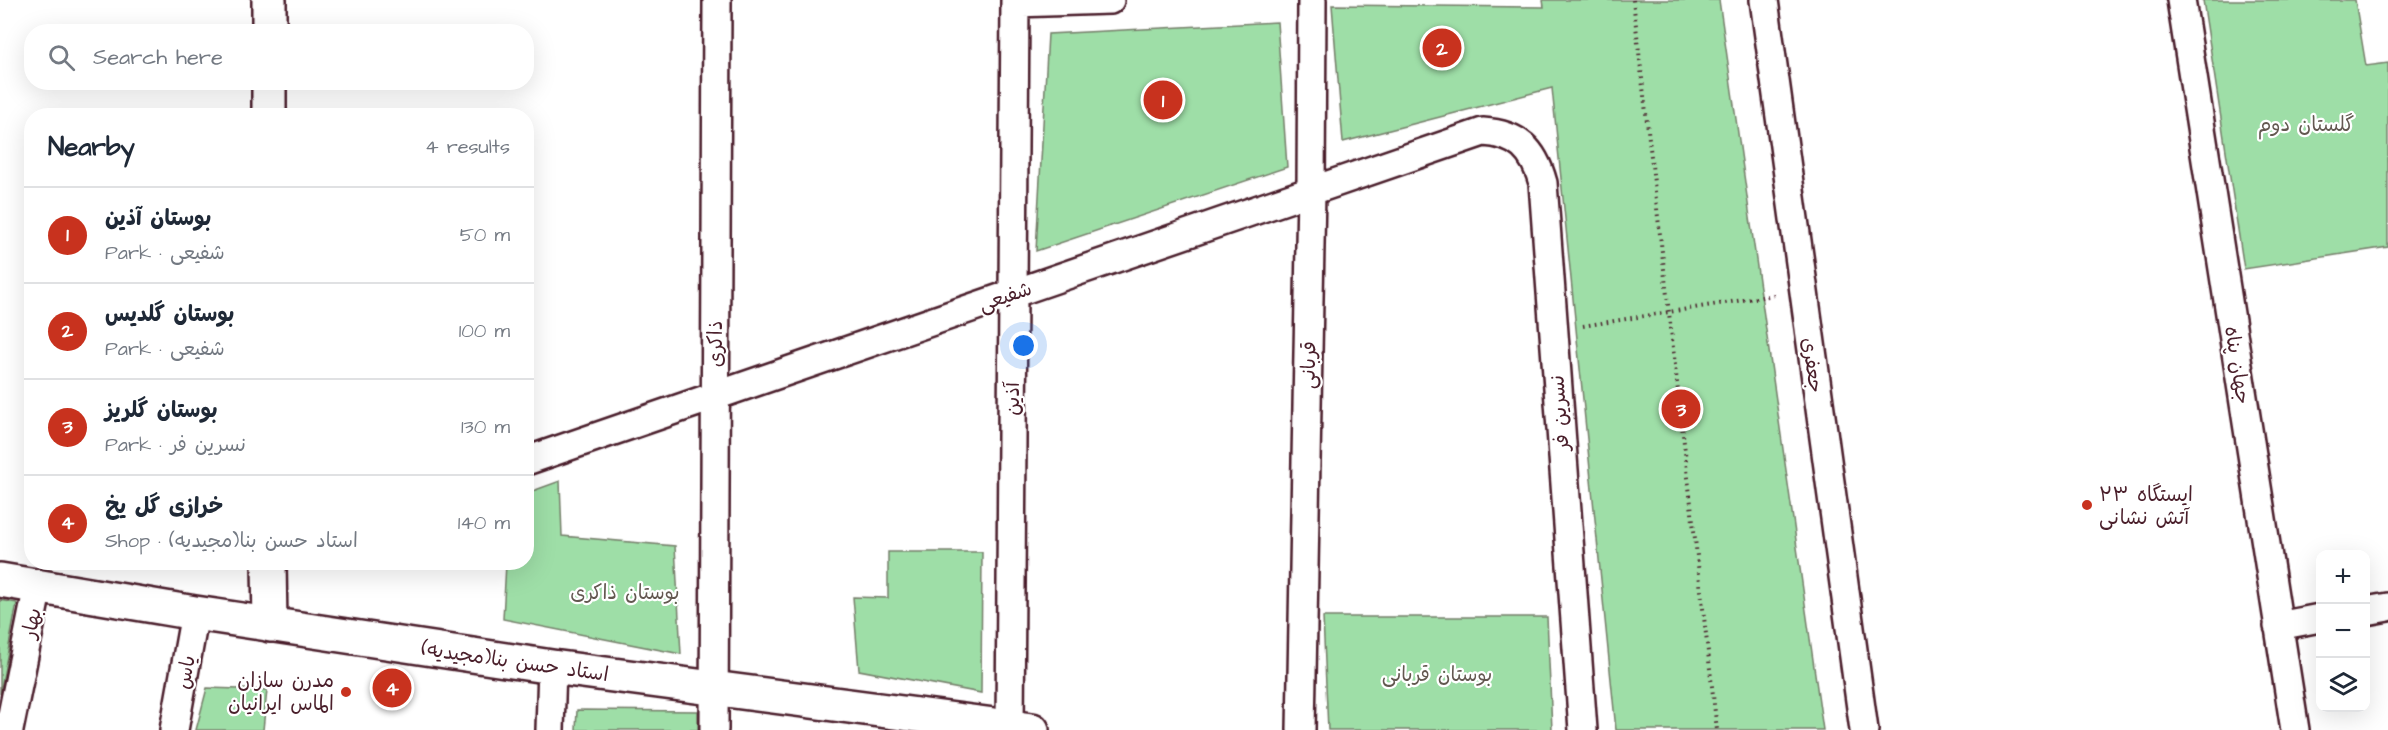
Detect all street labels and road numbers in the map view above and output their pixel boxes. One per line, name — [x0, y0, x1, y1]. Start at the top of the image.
street label: شفیعی — [975, 275, 1036, 319]
street label: ذاکری — [702, 321, 730, 367]
street label: جهان پناه — [2217, 324, 2257, 406]
street label: جعفری — [1794, 336, 1830, 395]
street label: قربانی — [1295, 341, 1323, 389]
street label: نسرین فر — [1543, 374, 1577, 454]
street label: آذین — [999, 381, 1027, 416]
street label: بهار — [15, 605, 49, 643]
street label: استاد حسن بنا(مجیدیه) — [419, 635, 610, 689]
street label: یاس — [169, 653, 203, 691]

